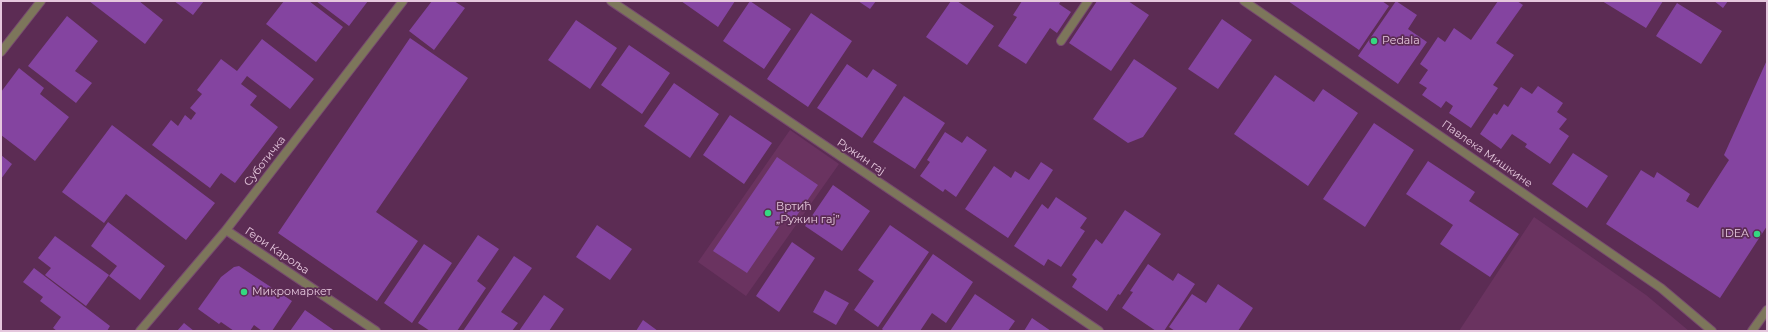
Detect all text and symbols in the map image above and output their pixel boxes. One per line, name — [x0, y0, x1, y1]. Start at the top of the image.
place label: Pedala — [1382, 34, 1420, 48]
marker: Pedala — [1369, 36, 1379, 46]
street label: Павлека Мишкине — [1439, 118, 1535, 190]
street label: Суботичка — [241, 133, 289, 189]
street label: Ружин гај — [834, 136, 888, 178]
place label: Вртић „Ружин гај” — [776, 200, 840, 226]
marker: Вртић „Ружин гај” — [763, 208, 773, 218]
street label: Гери Кароља — [242, 225, 312, 277]
place label: IDEA — [1721, 227, 1749, 241]
marker: IDEA — [1752, 229, 1762, 239]
place label: Микромаркет — [252, 285, 332, 299]
marker: Микромаркет — [239, 287, 249, 297]

